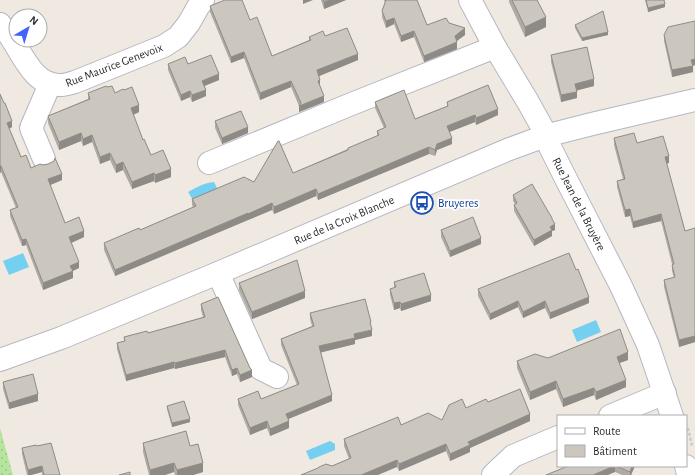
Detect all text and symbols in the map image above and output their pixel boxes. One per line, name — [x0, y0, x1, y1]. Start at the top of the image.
north arrow — [8, 8, 48, 48]
text: N — [27, 14, 40, 27]
street label: Rue Maurice Genevoix — [64, 41, 164, 89]
street label: Rue Jean de la Bruyère — [549, 155, 608, 253]
bus stop icon: Bruyeres — [409, 190, 435, 216]
street label: Rue de la Croix Blanche — [292, 193, 396, 247]
place label: Bruyeres — [438, 197, 479, 210]
legend — [557, 415, 687, 467]
text: Route — [593, 425, 620, 437]
text: Bâtiment — [593, 445, 637, 457]

